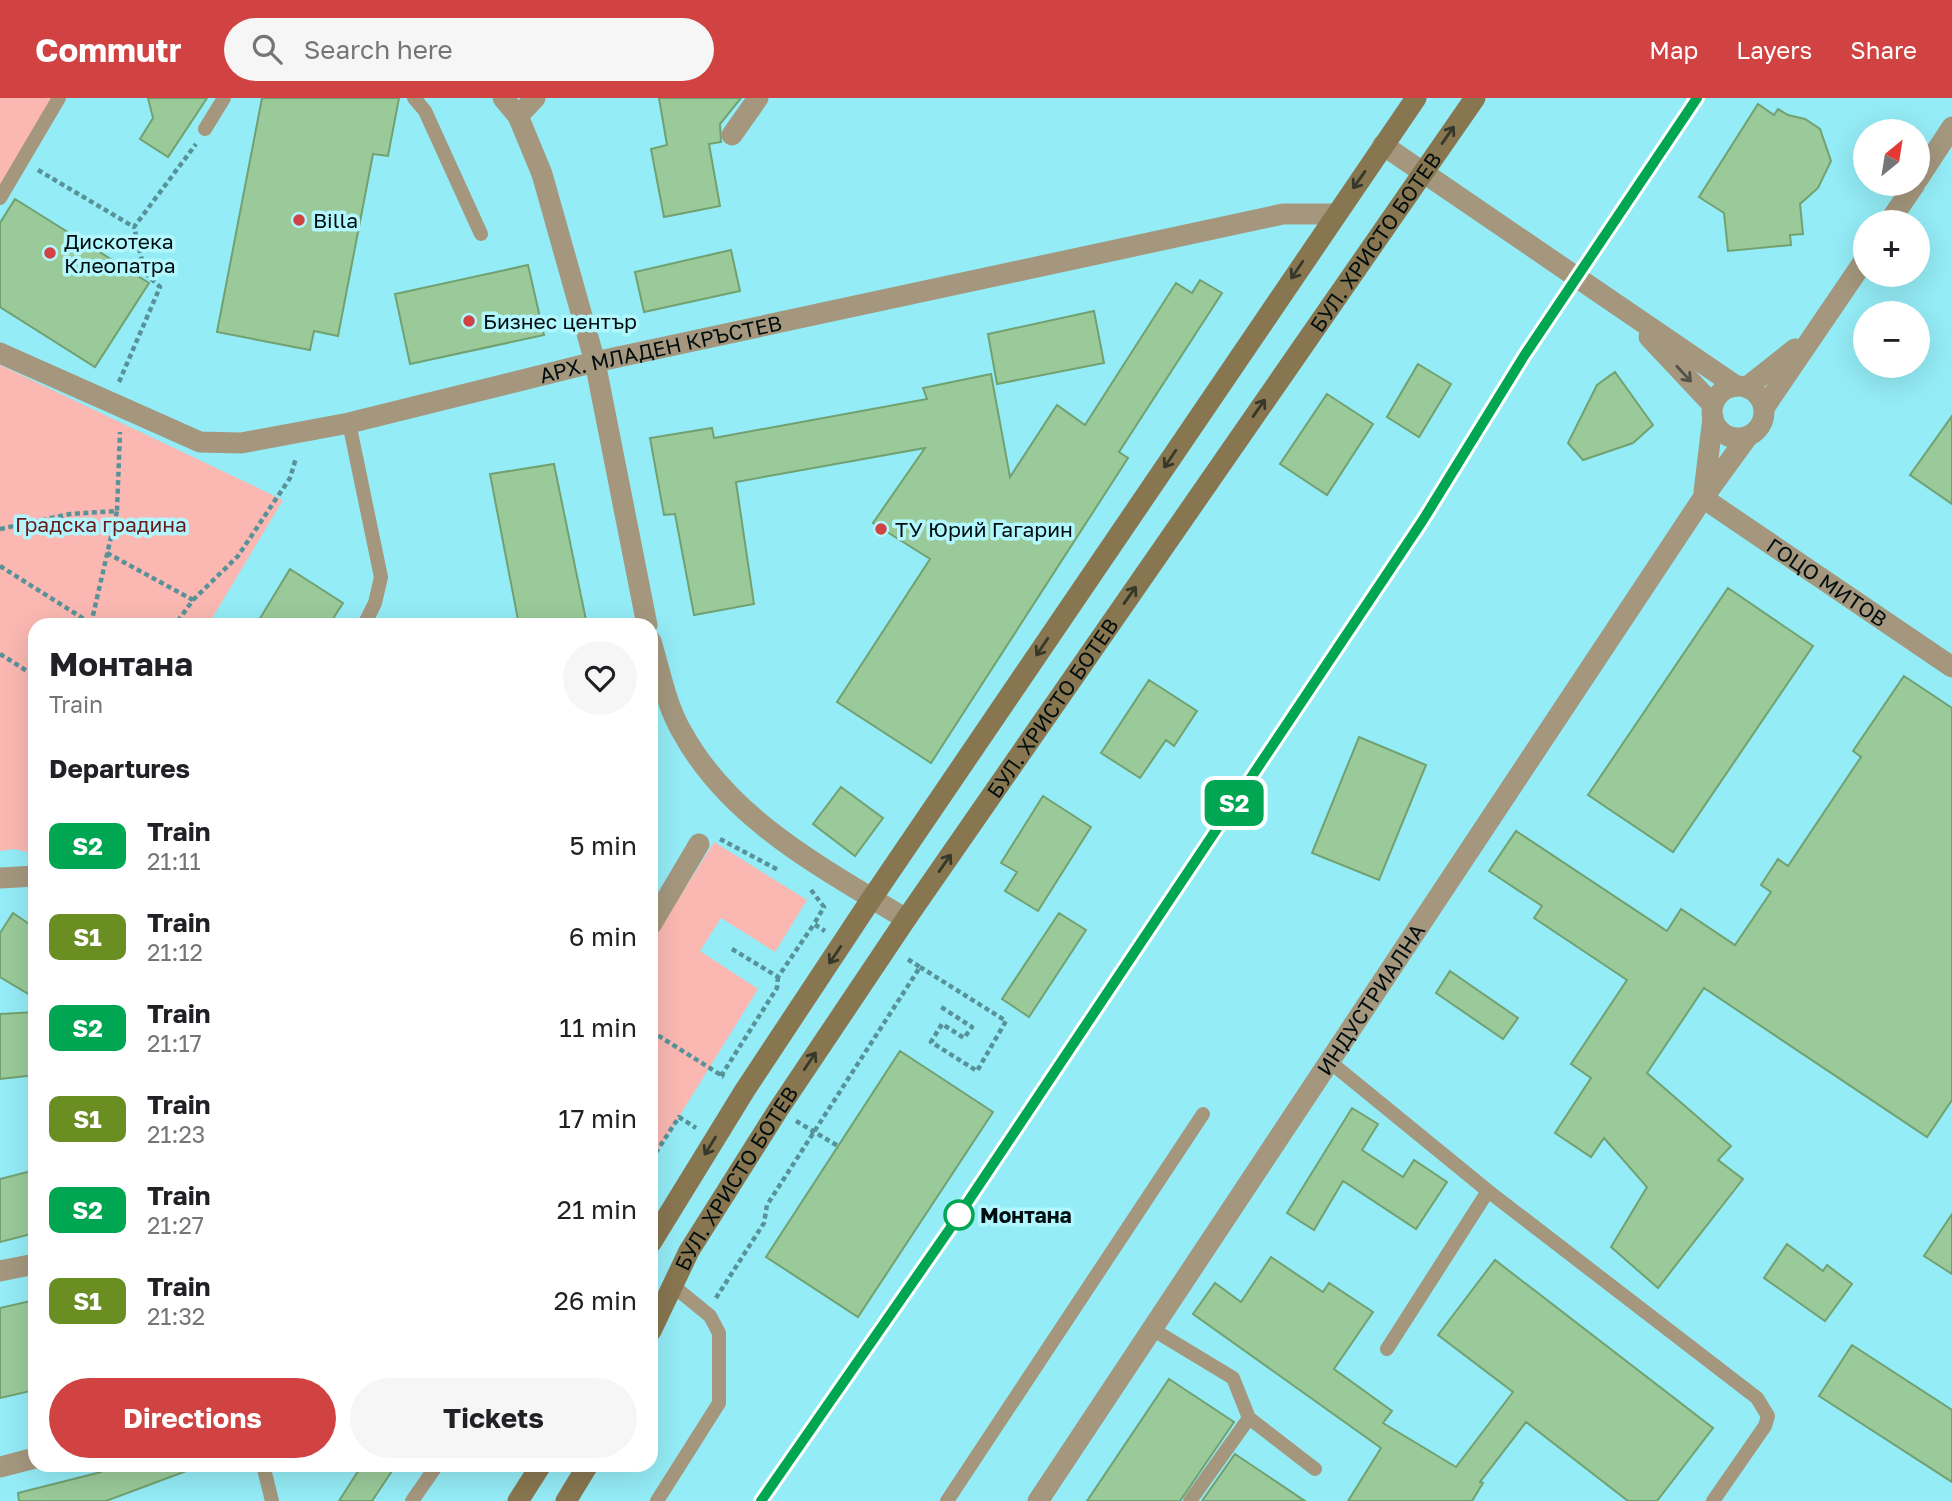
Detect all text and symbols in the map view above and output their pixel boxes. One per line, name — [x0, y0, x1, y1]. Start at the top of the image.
search box — [224, 18, 714, 81]
text: Commutr — [35, 30, 182, 69]
icon: search — [248, 30, 286, 68]
text: Search here — [304, 34, 453, 65]
text: Map — [1649, 35, 1698, 64]
text: Layers — [1736, 35, 1812, 64]
text: Share — [1850, 35, 1917, 64]
north arrow — [1853, 119, 1930, 196]
map controls — [1853, 119, 1930, 378]
one-way arrow — [1441, 126, 1455, 145]
street label: БУЛ. ХРИСТО БОТЕВ — [1304, 147, 1447, 337]
one-way arrow — [1352, 170, 1366, 189]
place label: Billa — [313, 207, 358, 233]
button: + — [1853, 210, 1930, 287]
marker: Billa — [291, 212, 307, 228]
place label: Дискотека Клеопатра — [64, 228, 176, 278]
marker: Дискотека Клеопатра — [42, 245, 58, 261]
one-way arrow — [1290, 260, 1304, 280]
button: − — [1853, 301, 1930, 378]
place label: Бизнес център — [483, 308, 637, 334]
street label: АРХ. МЛАДЕН КРЪСТЕВ — [537, 309, 784, 388]
marker: Бизнес център — [461, 313, 477, 329]
one-way arrow — [1676, 365, 1692, 383]
one-way arrow — [1252, 399, 1266, 418]
one-way arrow — [1163, 449, 1177, 468]
park label: Градска градина — [15, 511, 187, 537]
place label: ТУ Юрий Гагарин — [895, 516, 1073, 542]
marker: ТУ Юрий Гагарин — [873, 521, 889, 537]
street label: ГОЦО МИТОВ — [1762, 532, 1892, 632]
one-way arrow — [1123, 586, 1137, 605]
street label: БУЛ. ХРИСТО БОТЕВ — [981, 613, 1124, 803]
one-way arrow — [1035, 637, 1049, 656]
button: heart — [563, 641, 637, 715]
text: Монтана — [49, 644, 193, 683]
text: Train — [49, 690, 103, 718]
text: Departures — [49, 753, 190, 784]
line badge: S2 — [1202, 780, 1266, 826]
text: S2 — [1219, 788, 1249, 817]
text: Train — [147, 816, 211, 847]
text: 5 min — [569, 830, 637, 861]
text: S2 — [72, 831, 103, 860]
text: 21:11 — [147, 847, 201, 875]
one-way arrow — [938, 854, 952, 873]
text: Train — [147, 907, 211, 938]
street label: ИНДУСТРИАЛНА — [1311, 919, 1430, 1080]
text: 6 min — [569, 921, 637, 952]
text: S1 — [73, 922, 102, 951]
text: 21:12 — [147, 938, 203, 966]
one-way arrow — [827, 945, 841, 965]
text: Train — [147, 998, 211, 1029]
text: 11 min — [559, 1012, 637, 1043]
text: S2 — [72, 1013, 103, 1042]
text: 21:17 — [147, 1029, 202, 1057]
one-way arrow — [803, 1052, 817, 1072]
street label: БУЛ. ХРИСТО БОТЕВ — [669, 1081, 803, 1275]
text: Train — [147, 1089, 211, 1120]
text: 17 min — [558, 1103, 637, 1134]
text: S1 — [73, 1104, 102, 1133]
text: 21:23 — [147, 1120, 205, 1148]
one-way arrow — [703, 1135, 717, 1155]
text: Train — [147, 1180, 211, 1211]
text: 21 min — [557, 1194, 637, 1225]
text: S2 — [72, 1195, 103, 1224]
marker: Монтана — [944, 1200, 974, 1230]
place label: Монтана — [980, 1202, 1072, 1228]
text: 21:27 — [147, 1211, 204, 1239]
text: Train — [147, 1271, 211, 1302]
text: 26 min — [554, 1285, 637, 1316]
text: S1 — [73, 1286, 102, 1315]
text: 21:32 — [147, 1302, 205, 1330]
button: Directions — [49, 1378, 336, 1458]
button: Tickets — [350, 1378, 637, 1458]

